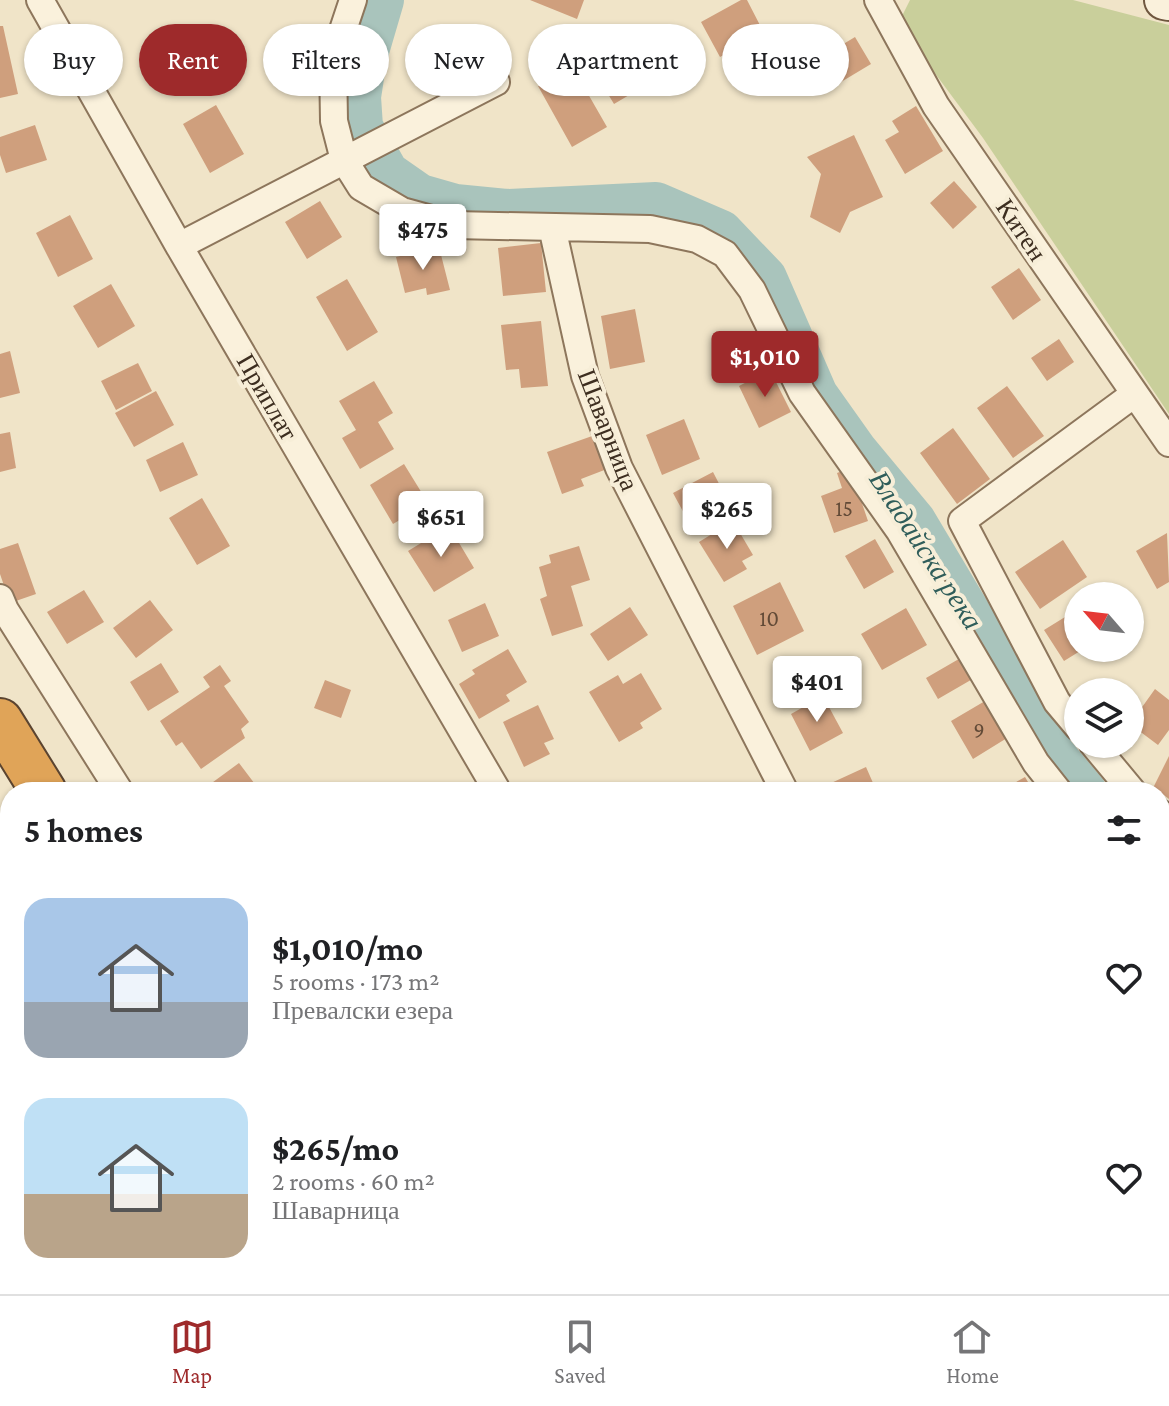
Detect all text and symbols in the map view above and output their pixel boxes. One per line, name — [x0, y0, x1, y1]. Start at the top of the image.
chip: Buy — [24, 24, 123, 96]
chip: Rent — [139, 24, 247, 96]
chip: Filters — [263, 24, 389, 96]
chip: New — [405, 24, 512, 96]
chip: Apartment — [528, 24, 706, 96]
chip: House — [722, 24, 849, 96]
street label: Китен — [990, 194, 1052, 266]
pin: $475 — [376, 204, 470, 272]
text: $475 — [397, 215, 449, 244]
pin: $1,010 — [700, 331, 830, 399]
text: $1,010 — [729, 342, 801, 371]
street label: Приплат — [231, 349, 303, 445]
street label: Шаварница — [572, 365, 645, 495]
water label: Владайска река — [863, 465, 989, 635]
pin: $265 — [680, 483, 774, 551]
pin: $651 — [394, 491, 488, 559]
text: $265 — [701, 494, 753, 523]
house number: 15 — [835, 496, 853, 521]
text: $651 — [416, 502, 466, 531]
north arrow — [1064, 582, 1144, 662]
map controls — [1064, 582, 1144, 758]
house number: 10 — [759, 606, 779, 631]
pin: $401 — [770, 656, 864, 724]
text: $401 — [791, 667, 843, 696]
button: layers — [1064, 678, 1144, 758]
house number: 9 — [973, 718, 985, 743]
icon: filters — [1102, 808, 1146, 852]
text: 5 homes — [24, 812, 143, 849]
icon: home — [88, 930, 184, 1026]
text: $1,010/mo — [272, 930, 423, 967]
icon: heart — [1102, 956, 1146, 1000]
text: 5 rooms · 173 m² — [272, 967, 439, 996]
text: Превалски езера — [272, 996, 453, 1025]
icon: home — [88, 1130, 184, 1226]
text: $265/mo — [272, 1130, 399, 1167]
icon: heart — [1102, 1156, 1146, 1200]
text: 2 rooms · 60 m² — [272, 1167, 435, 1196]
text: Шаварница — [272, 1196, 400, 1225]
tab: Map — [170, 1315, 214, 1388]
tab: Saved — [554, 1315, 606, 1388]
tab: Home — [946, 1315, 999, 1388]

